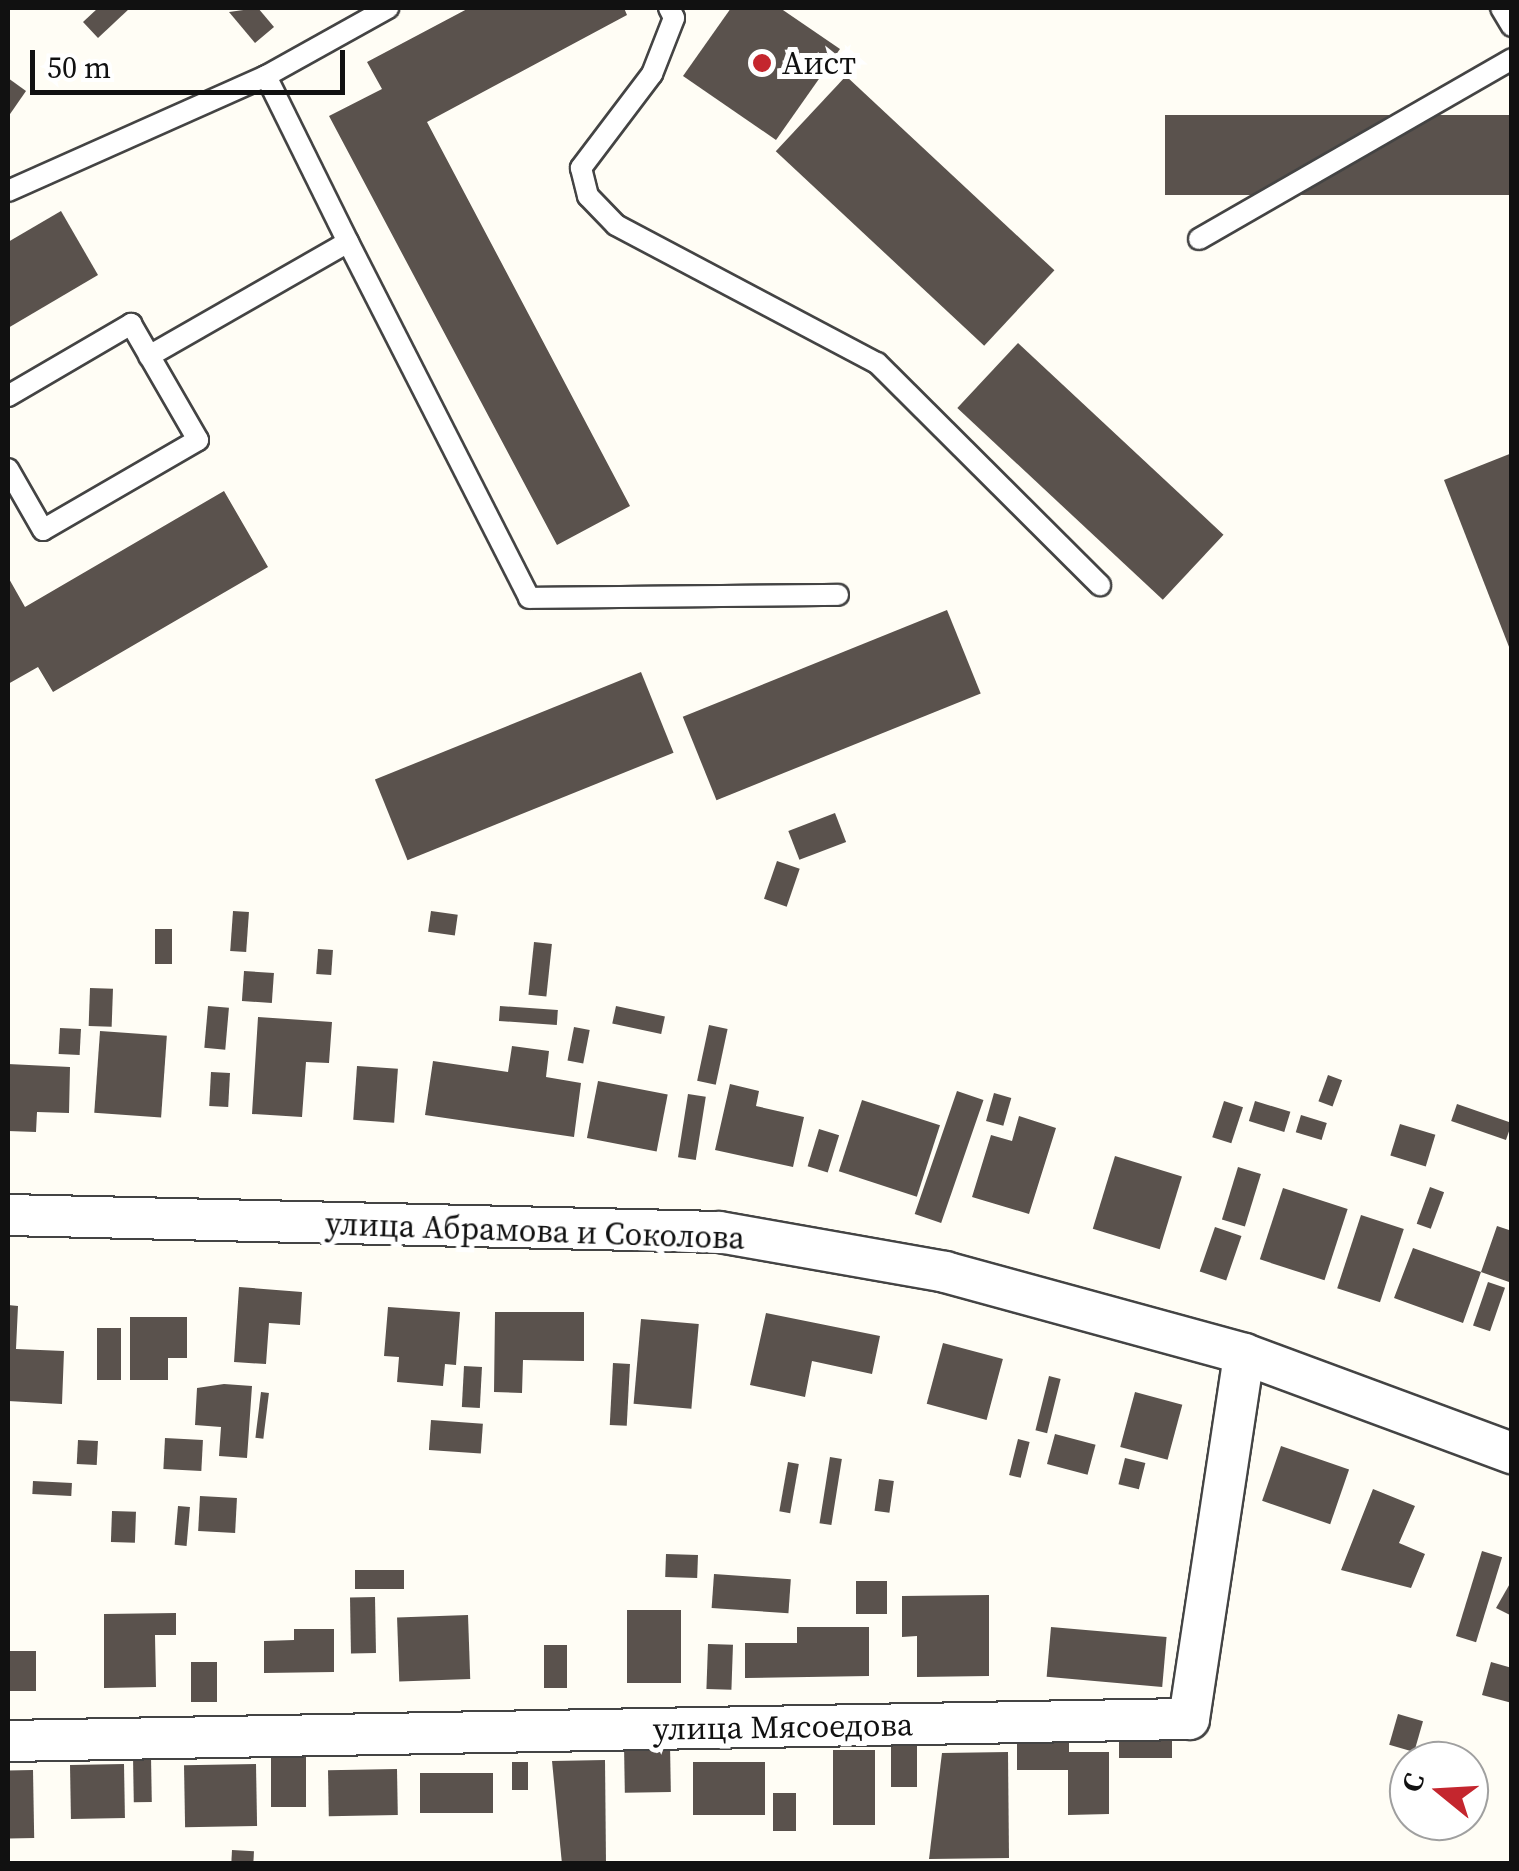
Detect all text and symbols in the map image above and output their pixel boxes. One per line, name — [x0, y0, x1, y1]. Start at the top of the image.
scale bar — [35, 30, 350, 92]
place label: Аист — [782, 44, 856, 82]
text: 50 m — [47, 47, 111, 88]
marker: Аист — [751, 52, 773, 74]
street label: улица Абрамова и Соколова — [325, 1204, 745, 1258]
street label: улица Мясоедова — [652, 1706, 914, 1748]
north arrow — [1389, 1741, 1489, 1841]
text: С — [1392, 1768, 1433, 1797]

